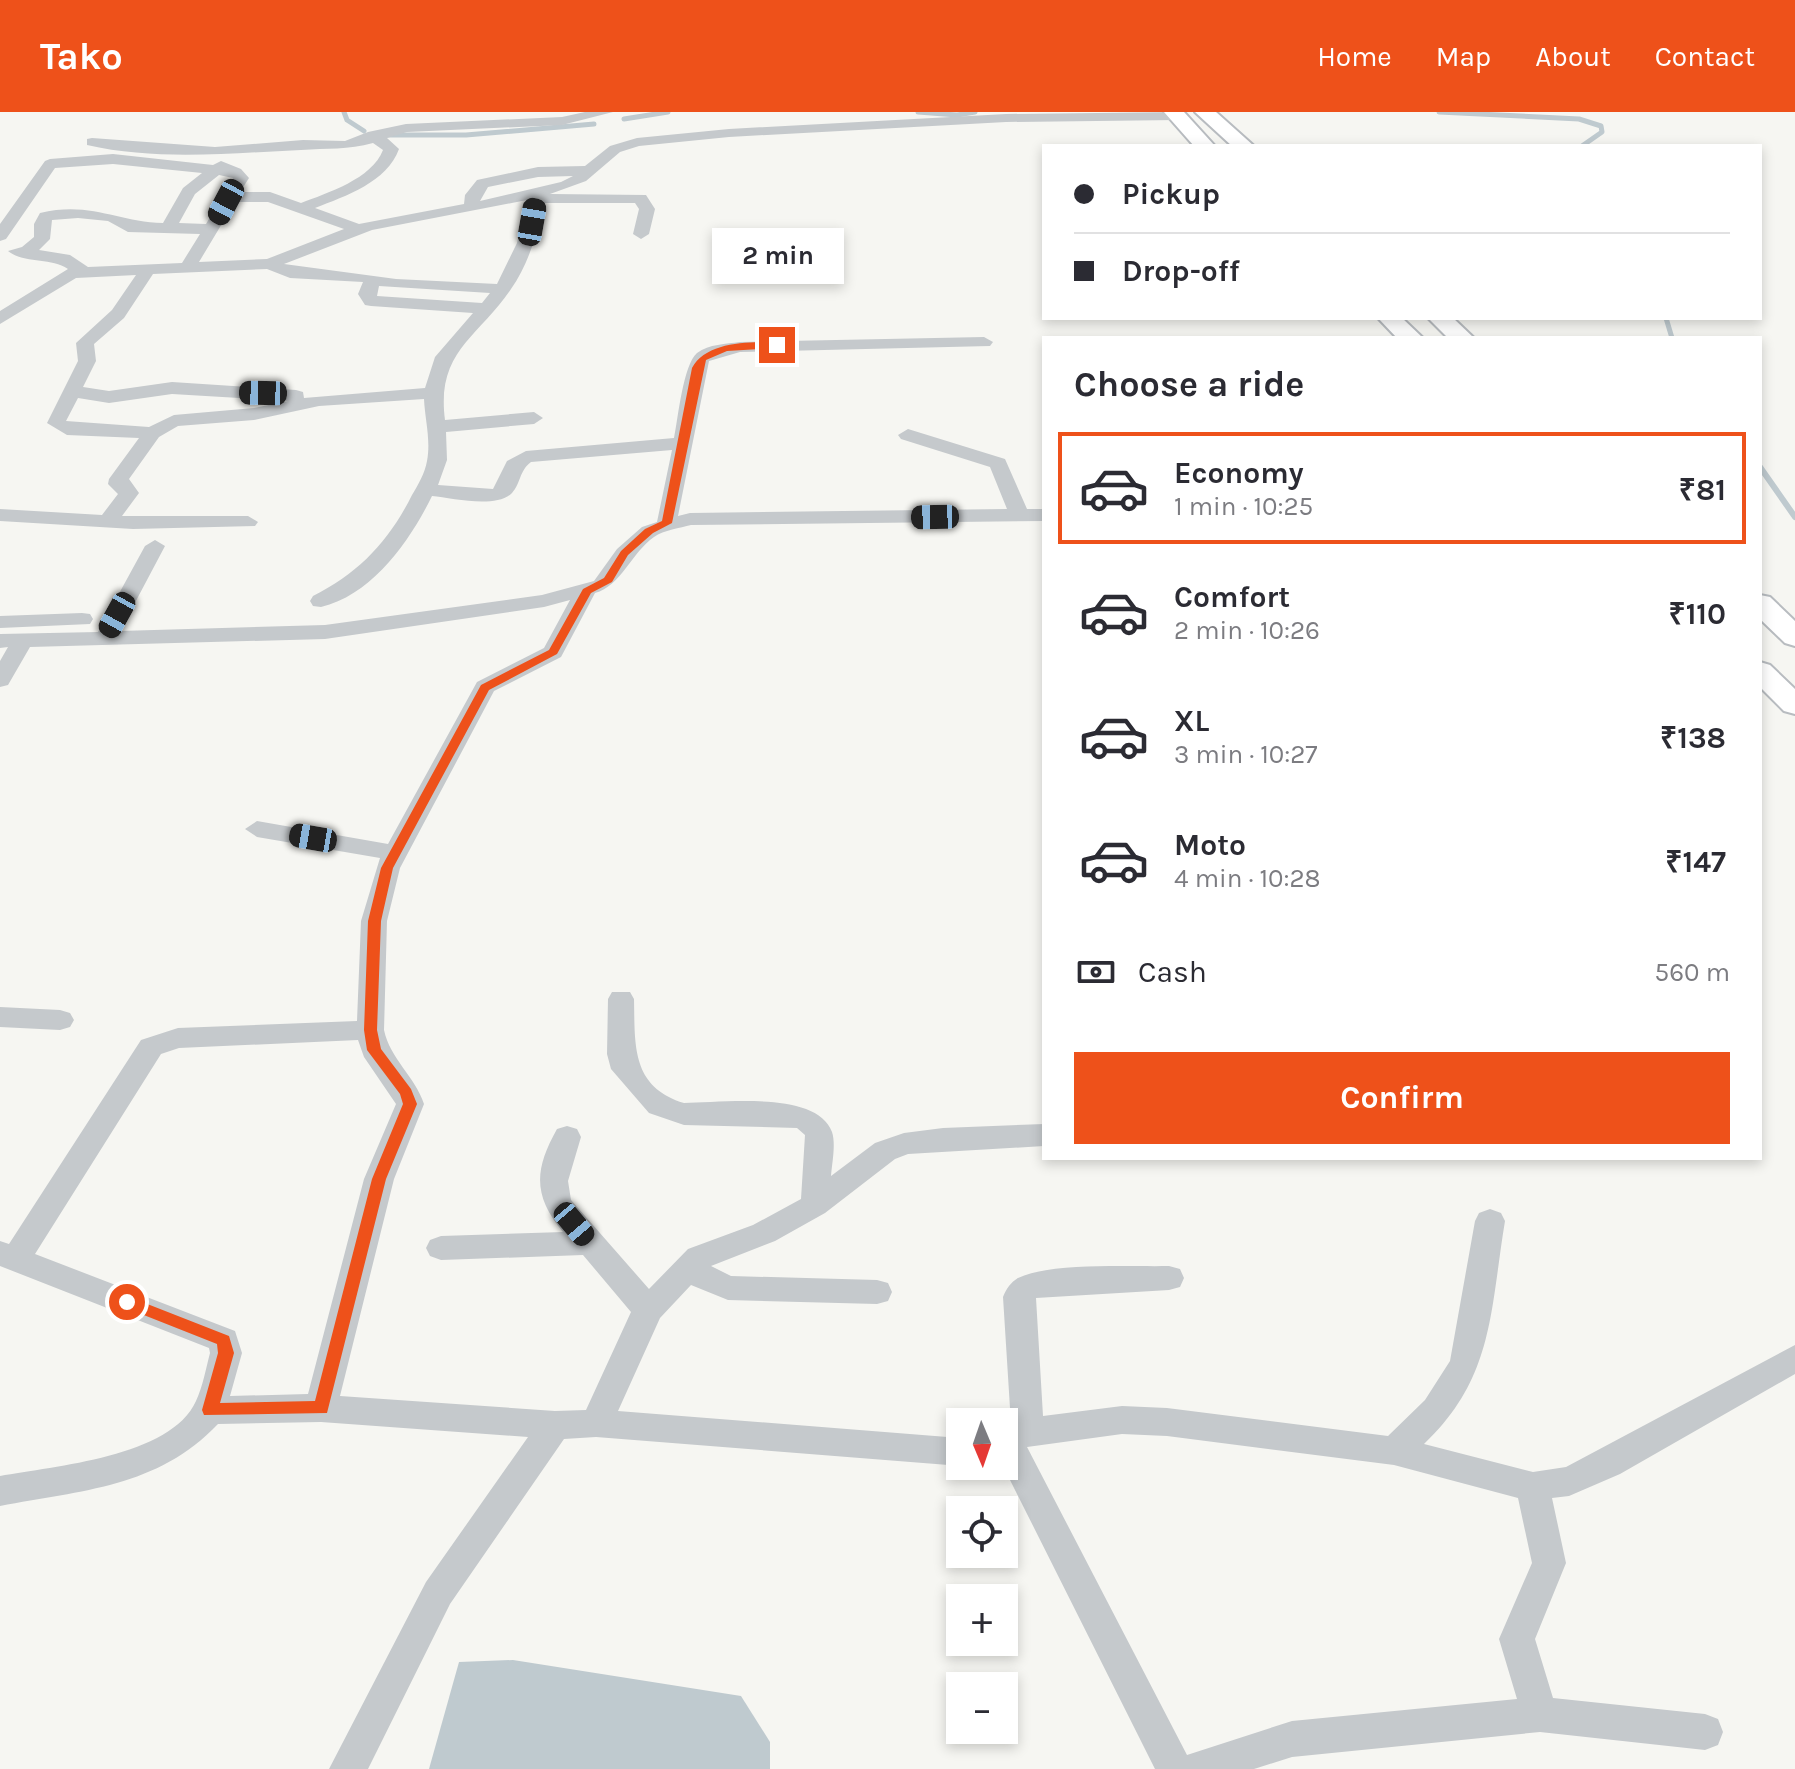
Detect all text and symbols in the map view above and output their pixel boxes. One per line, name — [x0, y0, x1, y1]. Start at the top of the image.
text: Tako — [40, 34, 123, 79]
text: Home — [1317, 40, 1392, 73]
text: Map — [1436, 40, 1491, 73]
text: About — [1535, 40, 1611, 73]
text: Contact — [1655, 40, 1755, 73]
car — [204, 175, 248, 229]
text: Pickup — [1122, 176, 1220, 212]
car — [516, 196, 548, 248]
callout: 2 min — [711, 229, 843, 285]
text: 2 min — [742, 240, 814, 271]
text: Drop-off — [1122, 253, 1240, 289]
route end — [759, 327, 795, 363]
text: Choose a ride — [1074, 363, 1304, 405]
car — [239, 381, 287, 405]
icon: car — [1078, 452, 1150, 524]
text: Economy — [1174, 455, 1304, 491]
text: ₹81 — [1679, 472, 1726, 508]
text: 1 min · 10:25 — [1174, 491, 1313, 522]
car — [911, 505, 959, 529]
icon: car — [1078, 576, 1150, 648]
text: Comfort — [1174, 579, 1290, 615]
car — [95, 588, 139, 642]
text: ₹110 — [1668, 596, 1726, 632]
text: 2 min · 10:26 — [1174, 615, 1320, 646]
icon: car — [1078, 700, 1150, 772]
text: XL — [1174, 703, 1209, 739]
text: ₹138 — [1660, 720, 1726, 756]
text: 3 min · 10:27 — [1174, 739, 1318, 770]
car — [287, 822, 339, 854]
icon: car — [1078, 824, 1150, 896]
text: Moto — [1174, 827, 1246, 863]
text: ₹147 — [1665, 844, 1726, 880]
text: 4 min · 10:28 — [1174, 863, 1321, 894]
icon: cash — [1074, 950, 1118, 994]
text: Cash — [1138, 954, 1207, 990]
text: 560 m — [1655, 957, 1730, 988]
button: Confirm — [1074, 1052, 1730, 1144]
car — [549, 1198, 599, 1250]
route start — [109, 1284, 145, 1320]
north arrow — [946, 1408, 1018, 1480]
map controls — [946, 1408, 1018, 1744]
button: locate — [946, 1496, 1018, 1568]
button: + — [946, 1584, 1018, 1656]
button: − — [946, 1672, 1018, 1744]

